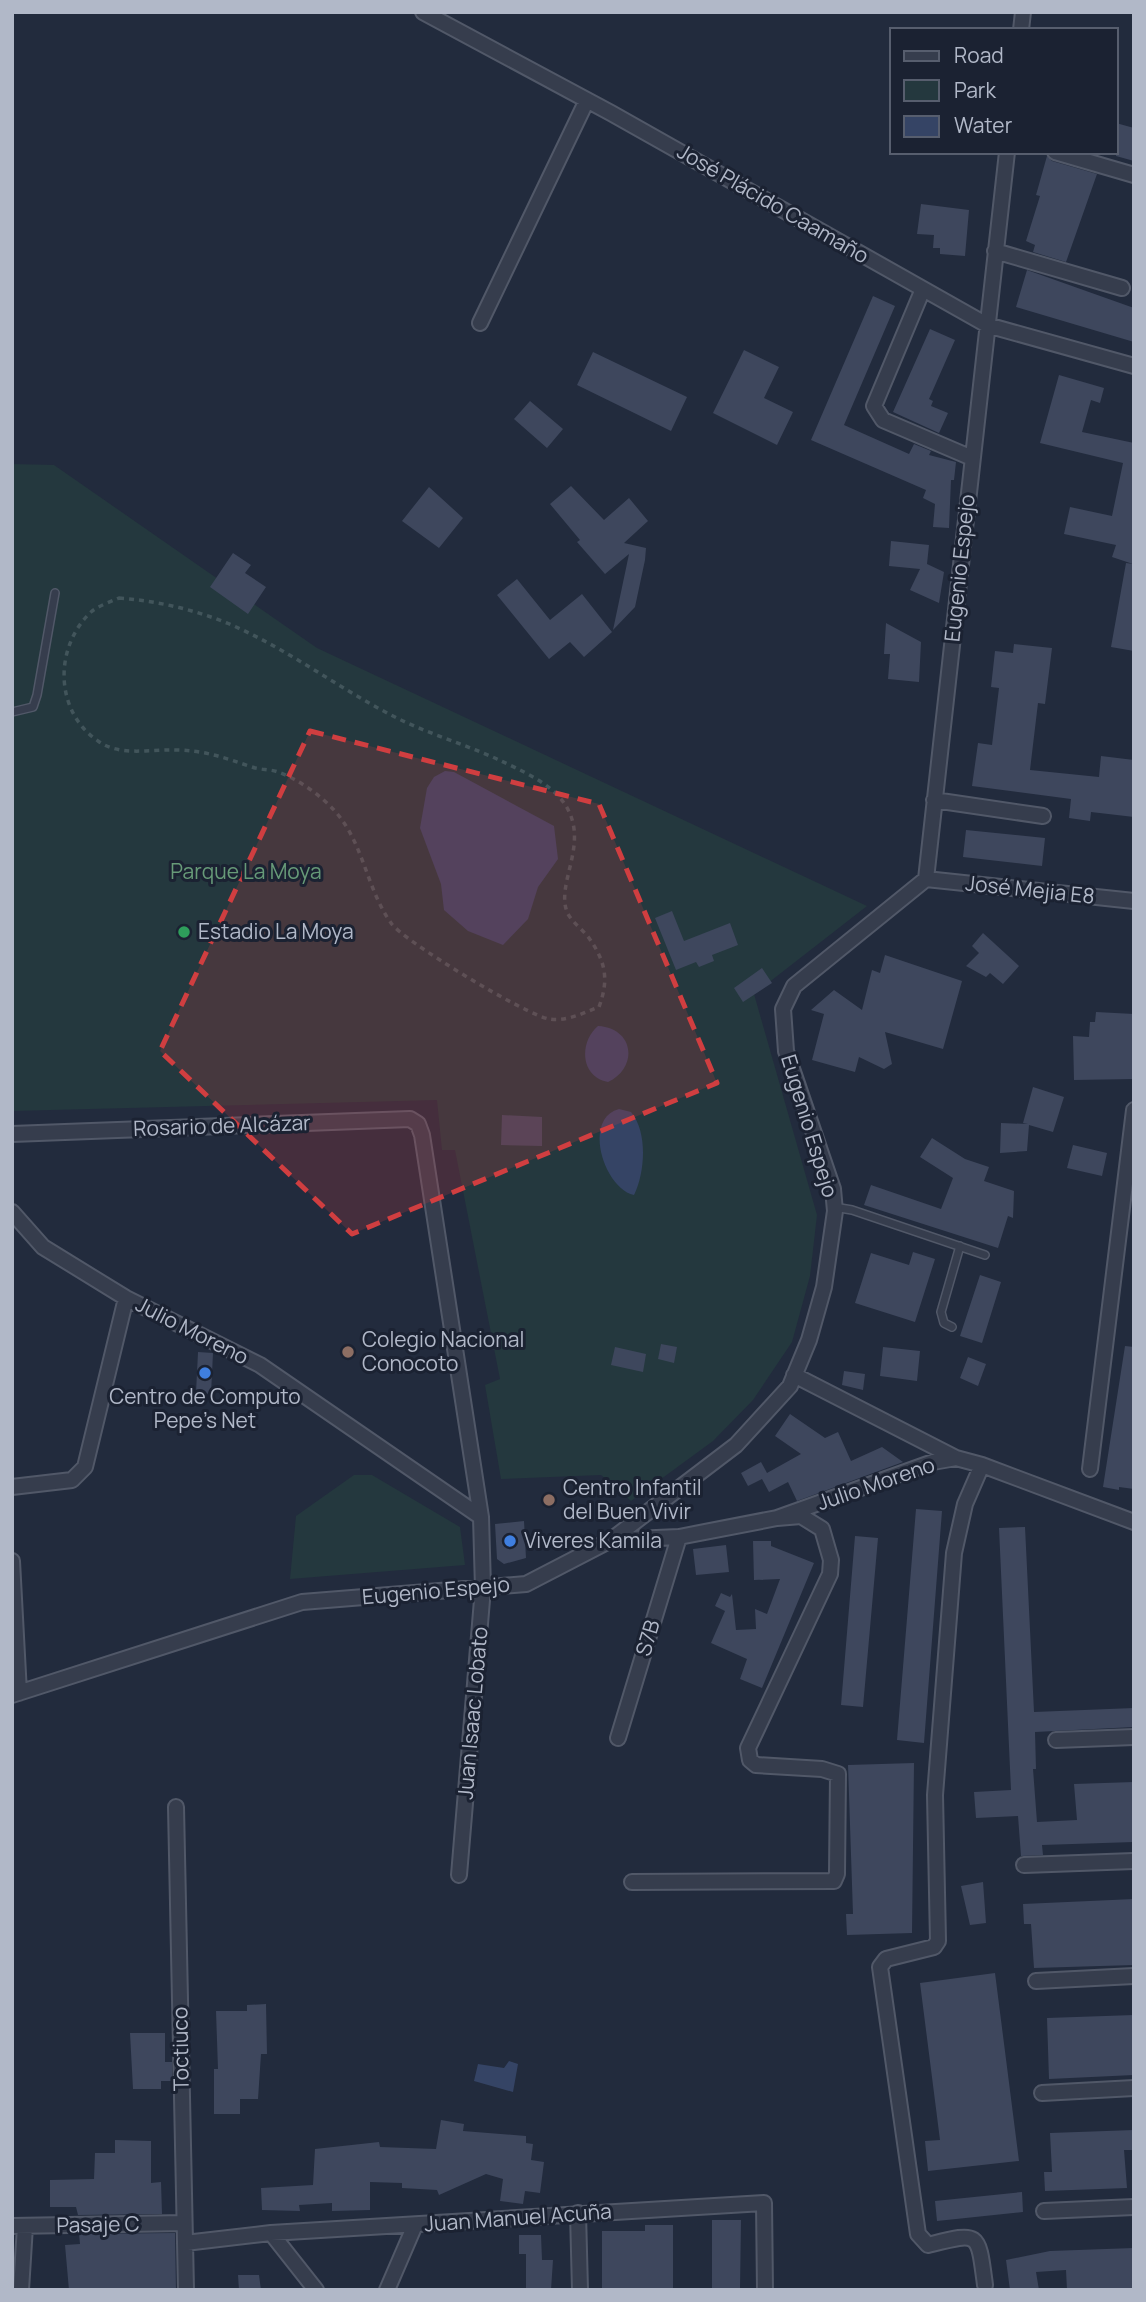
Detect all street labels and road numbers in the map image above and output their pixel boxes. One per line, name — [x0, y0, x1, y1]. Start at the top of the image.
street label: José Plácido Caamaño — [673, 137, 874, 269]
street label: Eugenio Espejo — [937, 493, 981, 643]
street label: José Mejia E8 — [964, 868, 1096, 910]
street label: Eugenio Espejo — [775, 1051, 845, 1201]
street label: Rosario de Alcázar — [133, 1108, 312, 1142]
street label: Julio Moreno — [131, 1290, 254, 1370]
street label: Julio Moreno — [813, 1450, 938, 1516]
street label: Eugenio Espejo — [361, 1570, 511, 1610]
street label: S7B — [628, 1616, 666, 1659]
street label: Juan Isaac Lobato — [451, 1625, 494, 1800]
street label: Toctiuco — [165, 2007, 195, 2091]
street label: Juan Manuel Acuña — [423, 2196, 613, 2238]
street label: Pasaje C — [56, 2209, 140, 2239]

